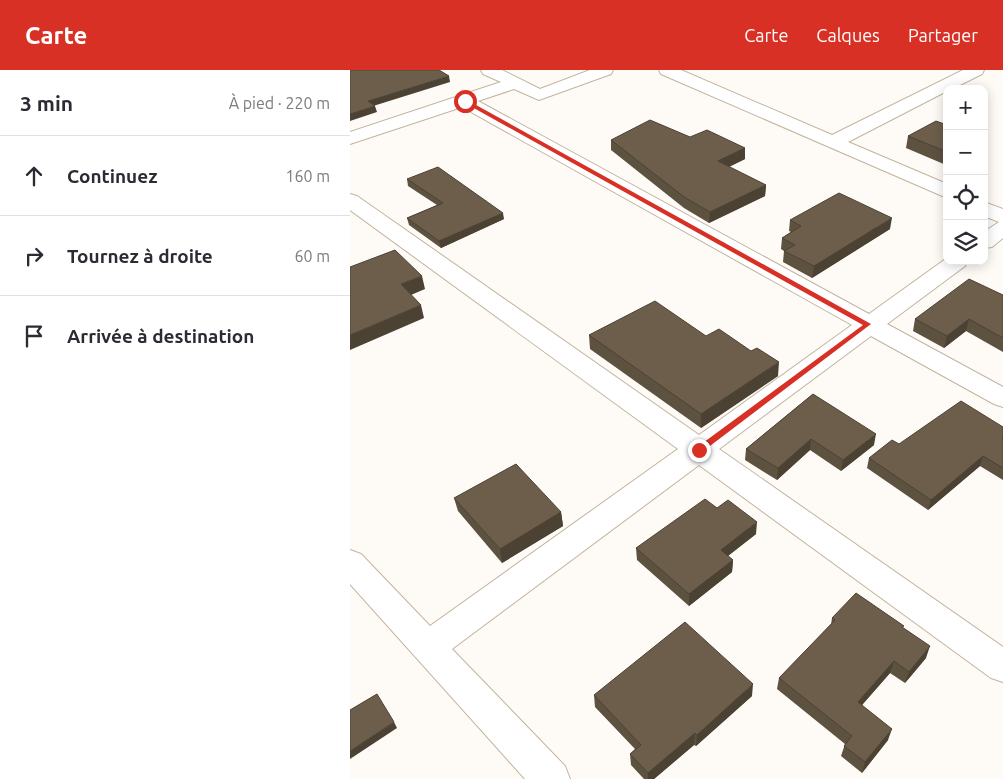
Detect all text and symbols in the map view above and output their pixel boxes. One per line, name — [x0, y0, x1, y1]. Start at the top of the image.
text: Carte — [25, 22, 87, 49]
text: Carte — [744, 25, 788, 45]
text: Calques — [816, 25, 880, 45]
text: Partager — [908, 25, 978, 45]
map controls — [943, 85, 988, 265]
button: + — [943, 85, 988, 130]
route start — [454, 90, 477, 113]
text: 3 min — [20, 91, 73, 115]
text: À pied · 220 m — [229, 94, 330, 112]
button: − — [943, 130, 988, 175]
icon: ahead — [20, 162, 48, 190]
text: Continuez — [67, 165, 157, 187]
text: 160 m — [285, 167, 330, 185]
button: locate — [943, 175, 988, 220]
button: layers — [943, 220, 988, 265]
icon: right — [20, 242, 48, 270]
text: Tournez à droite — [67, 245, 213, 267]
text: 60 m — [294, 247, 330, 265]
icon: arrive — [20, 322, 48, 350]
text: Arrivée à destination — [67, 325, 254, 347]
route end — [688, 439, 711, 462]

